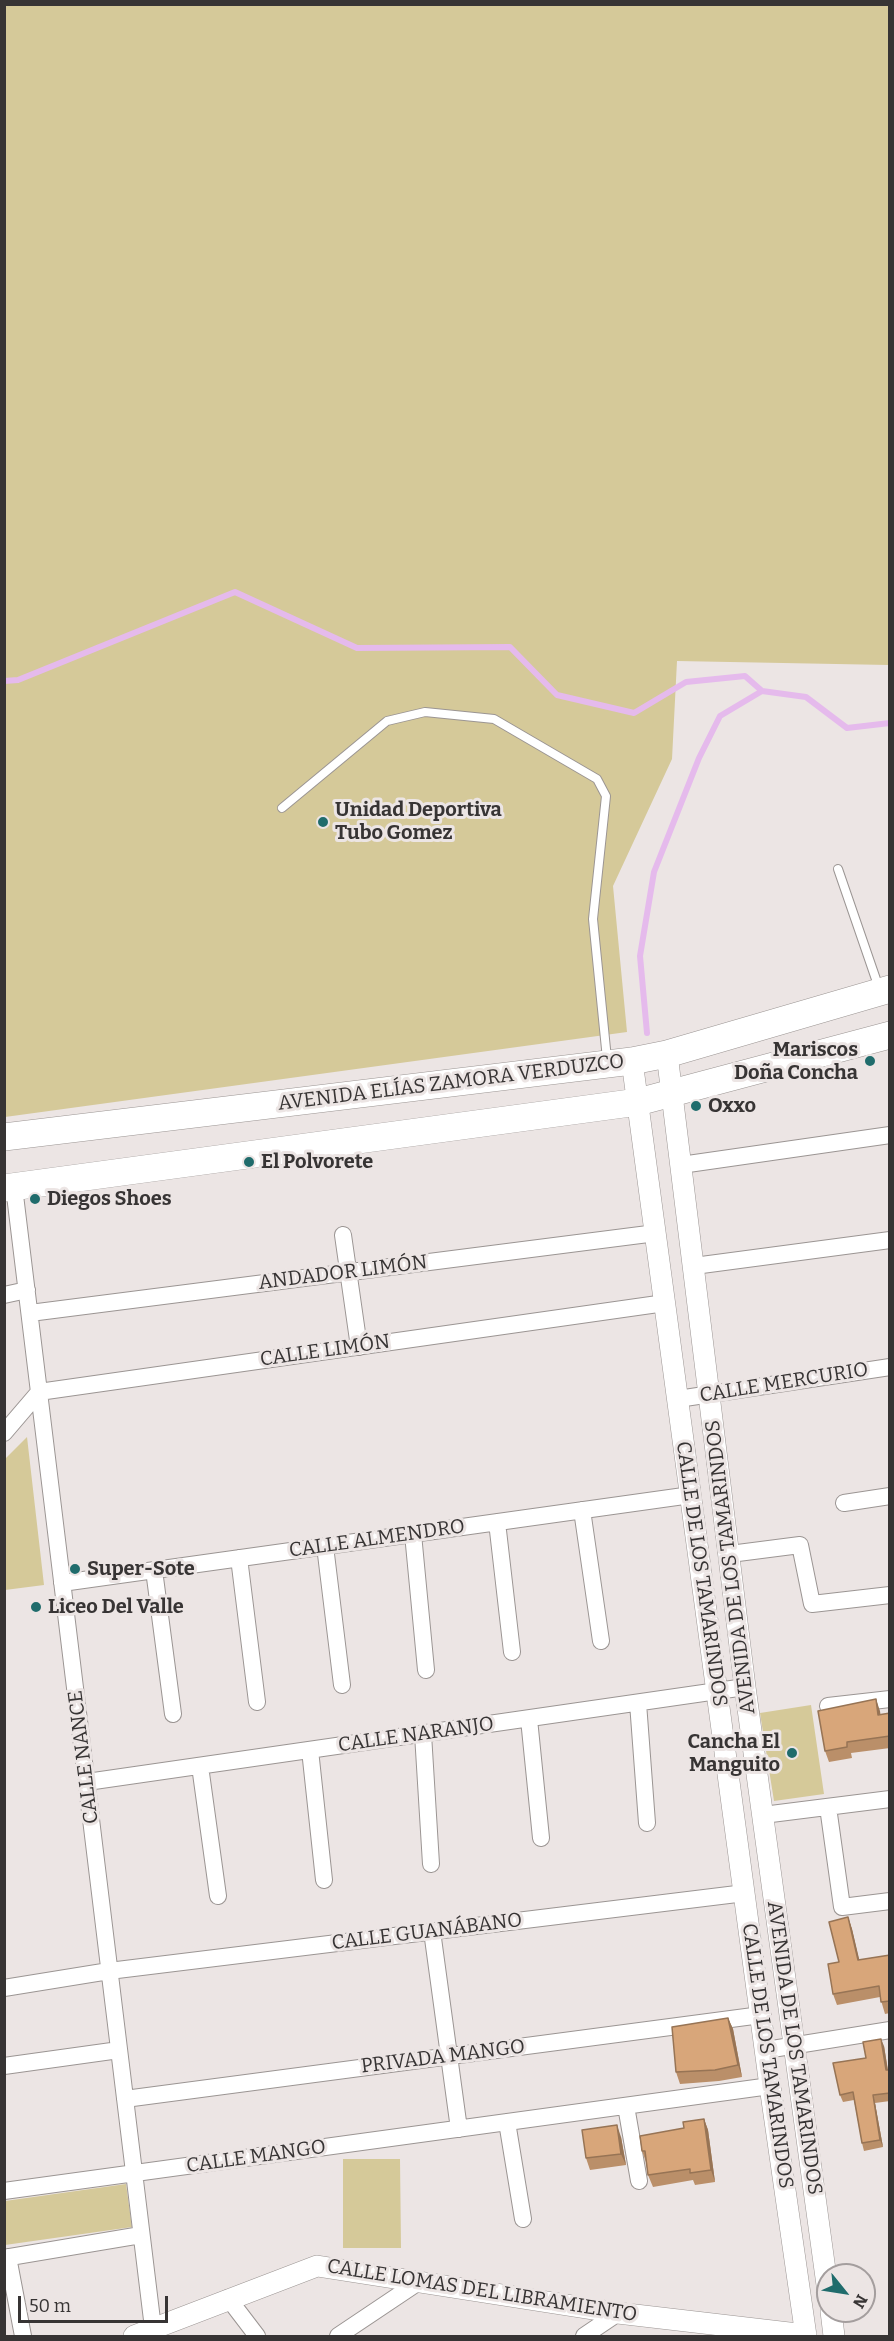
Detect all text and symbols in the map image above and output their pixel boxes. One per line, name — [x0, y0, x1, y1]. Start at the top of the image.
place label: Unidad Deportiva Tubo Gomez — [335, 798, 502, 845]
marker: Unidad Deportiva Tubo Gomez — [316, 815, 330, 829]
place label: Mariscos Doña Concha — [734, 1038, 858, 1085]
street label: AVENIDA ELÍAS ZAMORA VERDUZCO — [277, 1050, 625, 1116]
marker: Mariscos Doña Concha — [863, 1054, 877, 1068]
place label: Oxxo — [708, 1094, 756, 1118]
marker: Oxxo — [689, 1099, 703, 1113]
place label: El Polvorete — [261, 1150, 373, 1174]
marker: El Polvorete — [242, 1155, 256, 1169]
place label: Diegos Shoes — [47, 1187, 172, 1211]
marker: Diegos Shoes — [28, 1192, 42, 1206]
street label: ANDADOR LIMÓN — [257, 1251, 429, 1295]
street label: CALLE LIMÓN — [258, 1330, 392, 1372]
street label: CALLE MERCURIO — [698, 1358, 870, 1408]
street label: AVENIDA DE LOS TAMARINDOS — [701, 1418, 761, 1716]
street label: CALLE DE LOS TAMARINDOS — [670, 1440, 732, 1708]
street label: CALLE ALMENDRO — [288, 1515, 466, 1563]
place label: Super-Sote — [87, 1557, 195, 1581]
marker: Super-Sote — [68, 1562, 82, 1576]
place label: Liceo Del Valle — [48, 1595, 184, 1619]
marker: Liceo Del Valle — [29, 1600, 43, 1614]
street label: CALLE NANCE — [64, 1689, 104, 1825]
street label: CALLE NARANJO — [337, 1712, 495, 1758]
place label: Cancha El Manguito — [688, 1730, 780, 1777]
marker: Cancha El Manguito — [785, 1746, 799, 1760]
street label: AVENIDA DE LOS TAMARINDOS — [761, 1900, 827, 2196]
street label: CALLE GUANÁBANO — [330, 1908, 524, 1956]
street label: CALLE DE LOS TAMARINDOS — [736, 1922, 798, 2190]
street label: PRIVADA MANGO — [360, 2035, 526, 2079]
street label: CALLE MANGO — [185, 2135, 327, 2179]
street label: CALLE LOMAS DEL LIBRAMIENTO — [325, 2255, 639, 2327]
north arrow — [816, 2263, 876, 2323]
scale bar — [21, 2284, 171, 2322]
text: N — [849, 2291, 872, 2311]
text: 50 m — [29, 2295, 71, 2317]

